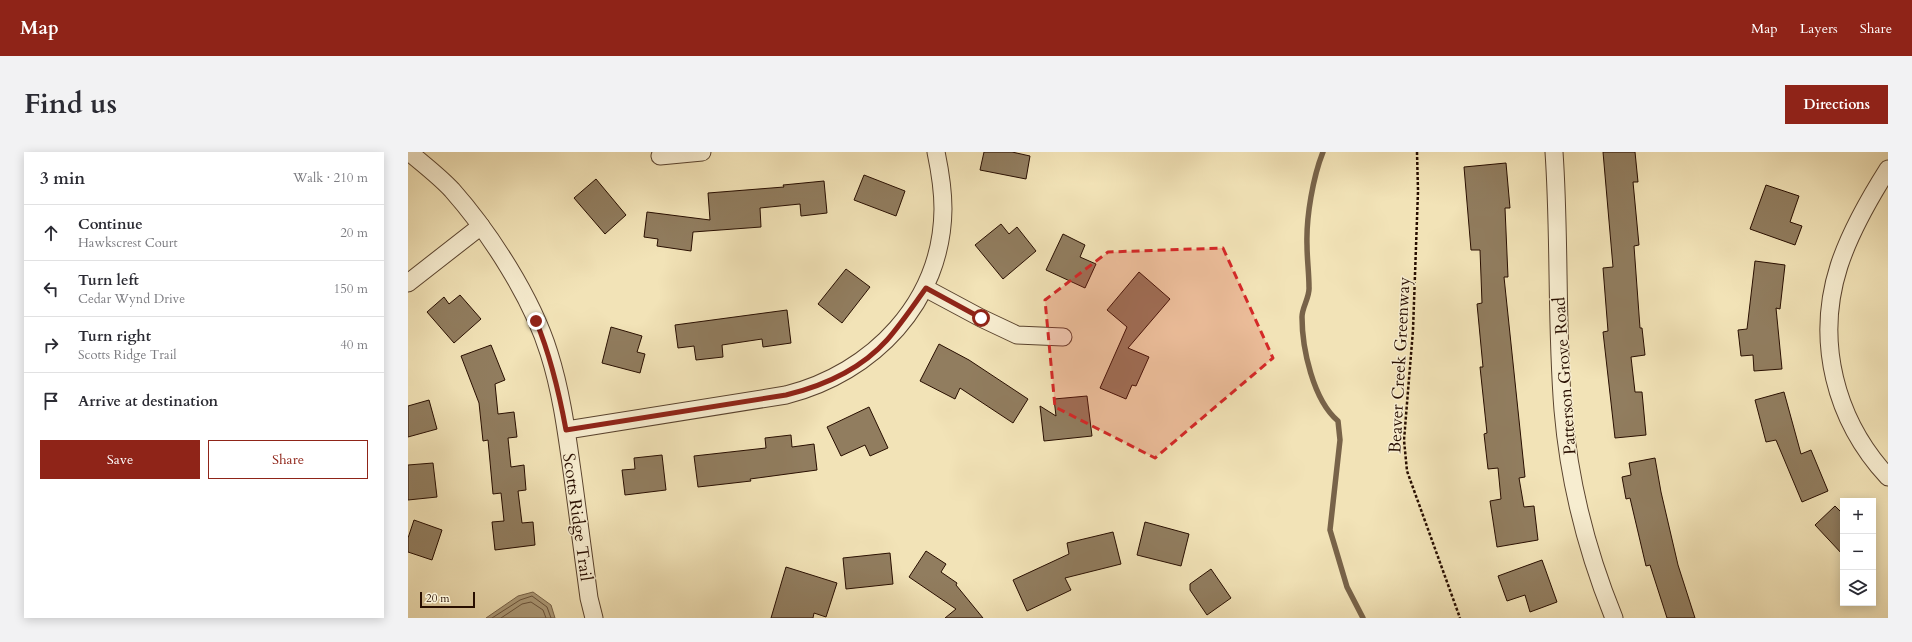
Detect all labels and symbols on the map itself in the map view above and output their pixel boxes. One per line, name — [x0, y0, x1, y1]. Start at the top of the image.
street label: Beaver Creek Greenway — [1383, 276, 1416, 454]
street label: Patterson Grove Road — [1548, 296, 1581, 456]
route start — [972, 309, 990, 327]
route end — [527, 312, 545, 330]
street label: Scotts Ridge Trail — [557, 452, 598, 583]
scale bar — [420, 590, 475, 609]

